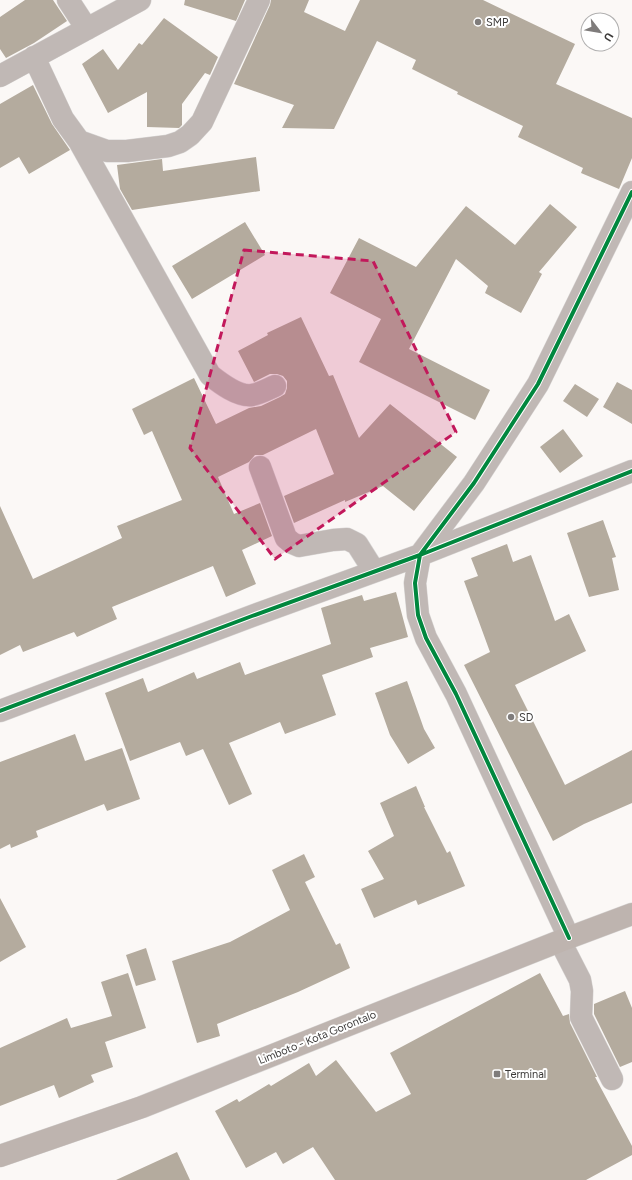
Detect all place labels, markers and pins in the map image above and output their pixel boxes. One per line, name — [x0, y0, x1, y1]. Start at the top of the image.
place label: SMP — [486, 16, 509, 29]
marker: SMP — [473, 17, 483, 27]
place label: SD — [519, 711, 534, 724]
marker: SD — [506, 712, 516, 722]
place label: Terminal — [505, 1068, 546, 1081]
marker: Terminal — [492, 1069, 502, 1079]

